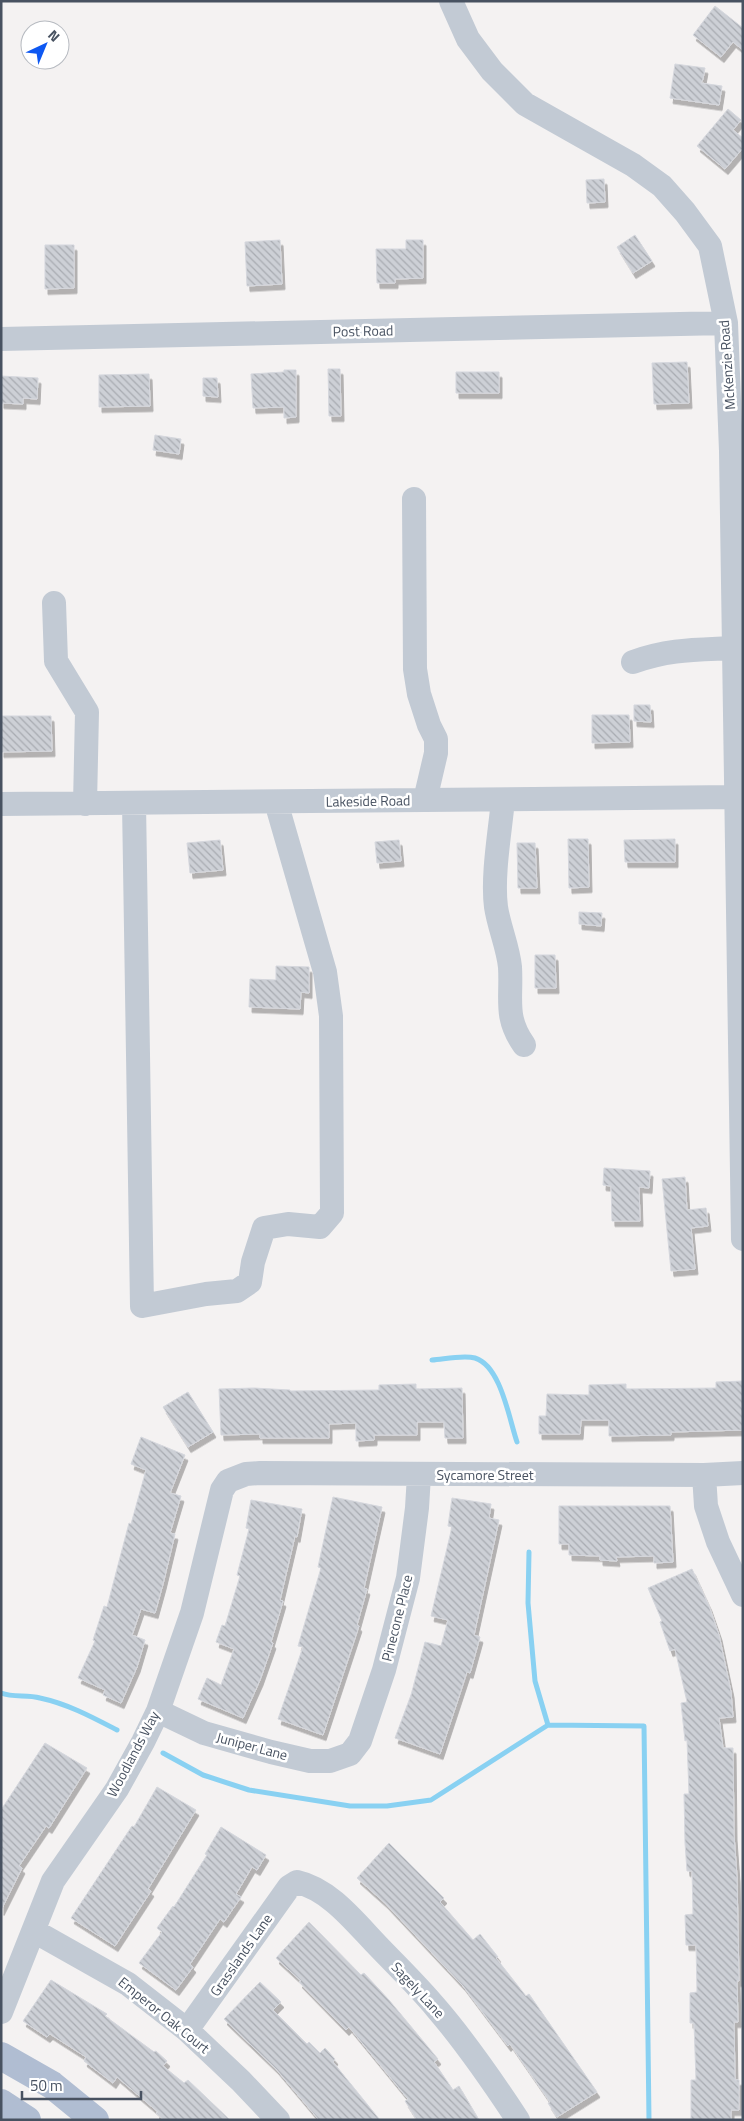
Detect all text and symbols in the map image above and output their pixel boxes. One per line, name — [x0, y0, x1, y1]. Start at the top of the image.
north arrow — [20, 20, 70, 70]
text: N — [44, 24, 65, 46]
street label: Post Road — [333, 319, 393, 342]
street label: McKenzie Road — [713, 319, 740, 411]
street label: Lakeside Road — [325, 789, 411, 812]
street label: Sycamore Street — [436, 1464, 534, 1485]
street label: Pinecone Place — [376, 1572, 417, 1663]
street label: Woodlands Way — [101, 1707, 164, 1801]
street label: Juniper Lane — [214, 1726, 290, 1765]
street label: Grasslands Lane — [204, 1909, 277, 2000]
street label: Sagely Lane — [387, 1957, 450, 2023]
street label: Emperor Oak Court — [114, 1971, 215, 2058]
scale bar — [22, 2068, 141, 2100]
text: 50 m — [30, 2074, 63, 2097]

